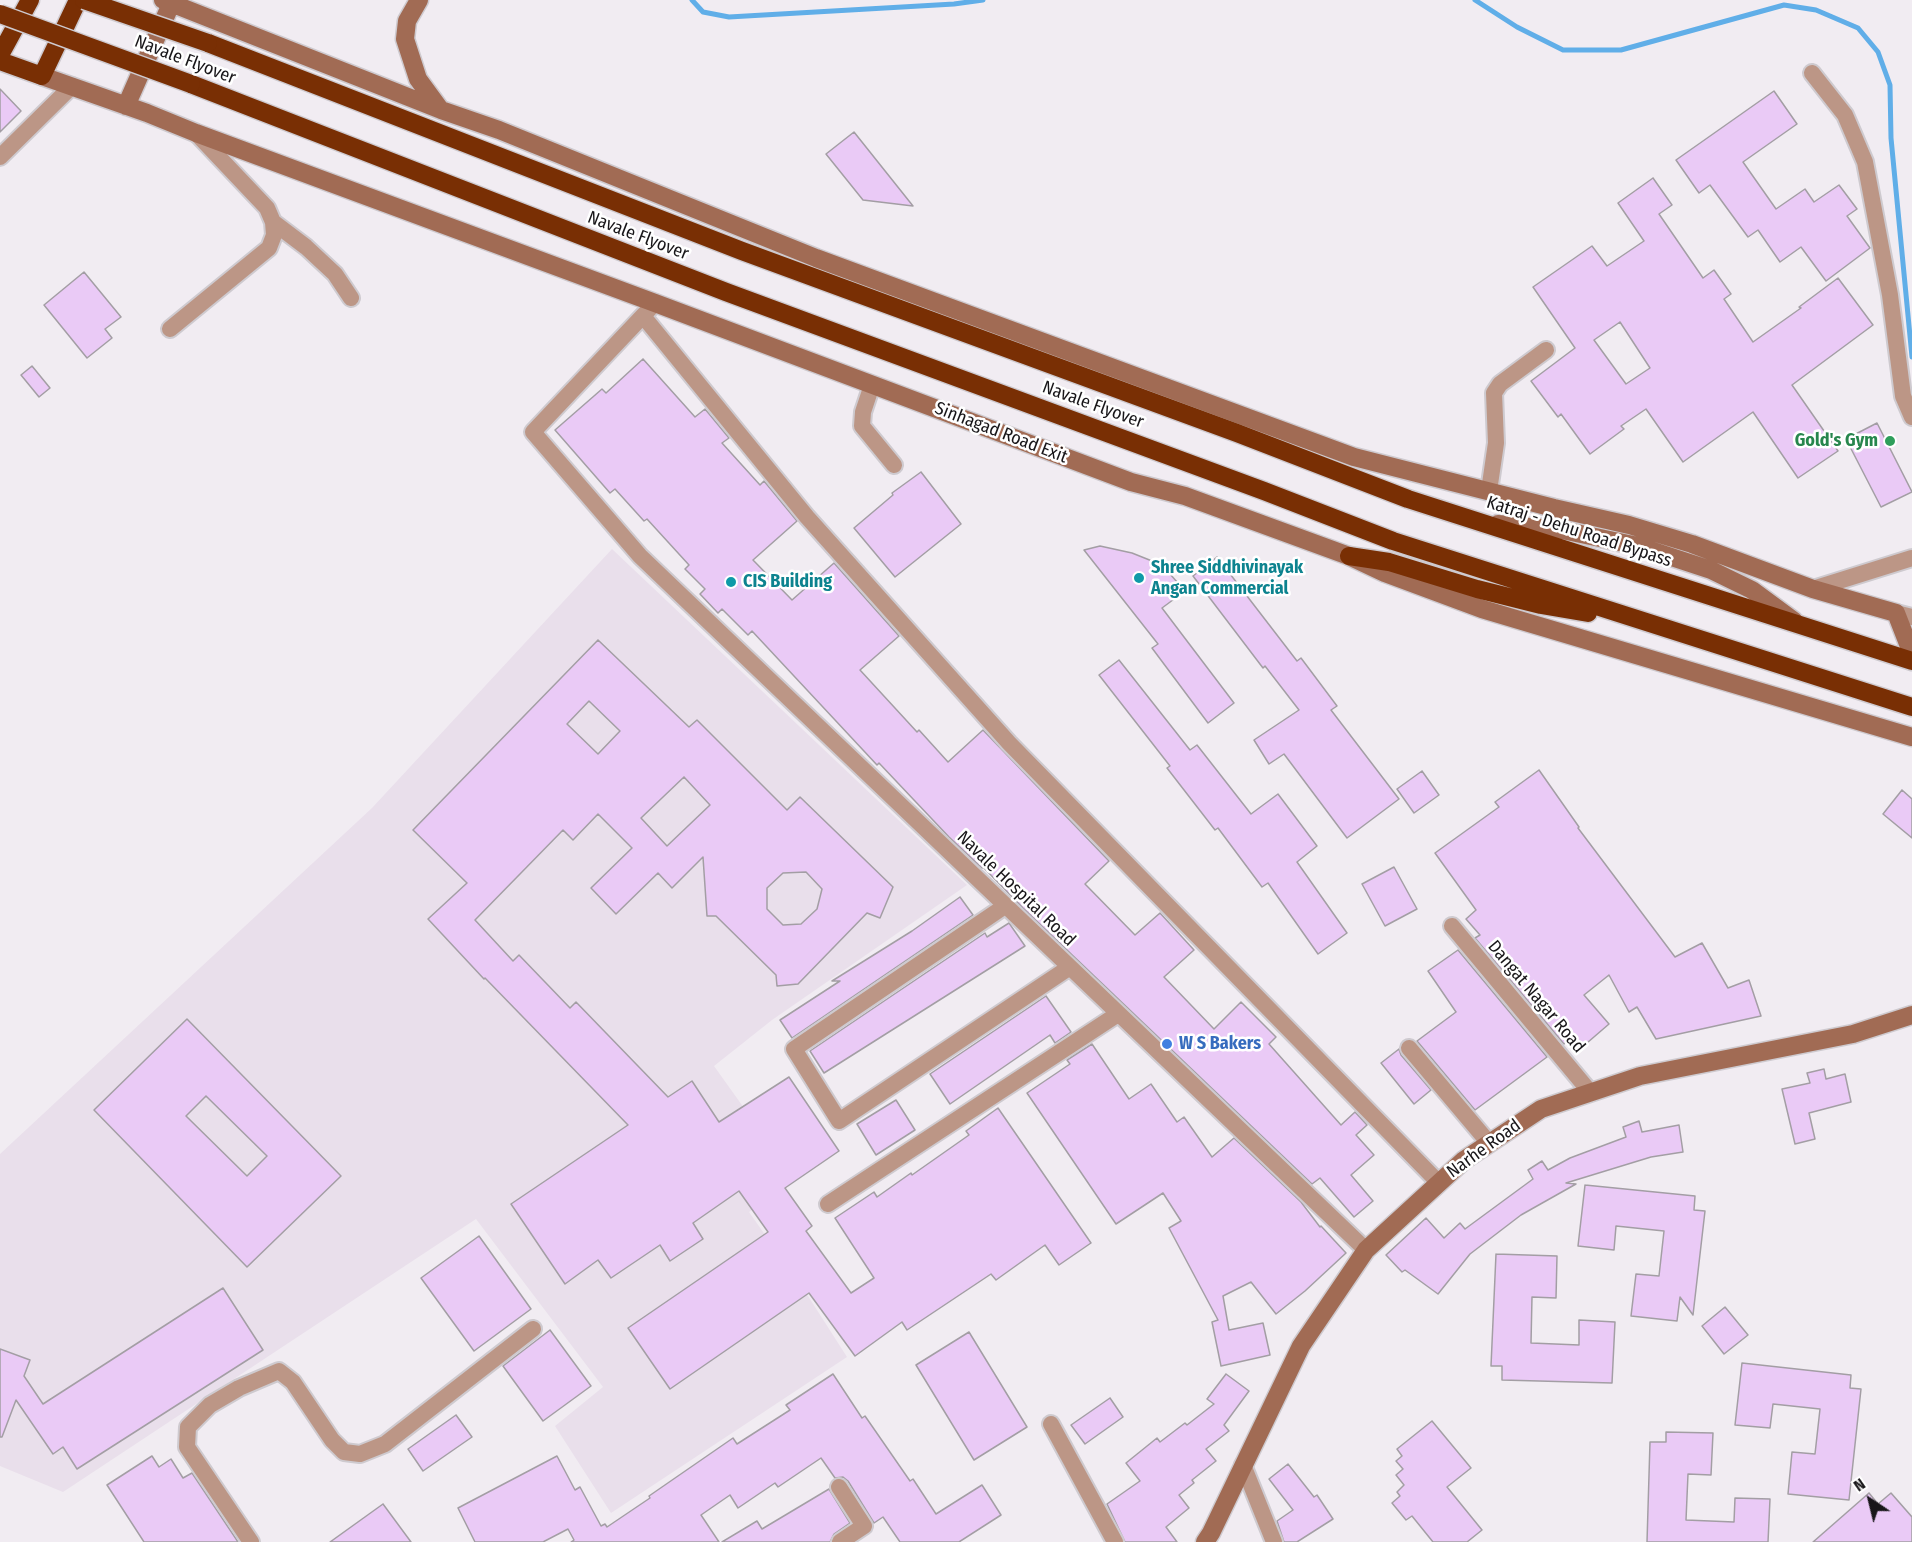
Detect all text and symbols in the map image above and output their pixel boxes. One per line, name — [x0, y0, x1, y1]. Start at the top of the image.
street label: Navale Flyover — [131, 31, 239, 89]
street label: Navale Flyover — [584, 207, 692, 265]
street label: Navale Flyover — [1039, 377, 1147, 433]
street label: Sinhagad Road Exit — [932, 398, 1070, 468]
place label: Gold's Gym — [1795, 430, 1878, 452]
marker: Gold's Gym — [1883, 434, 1897, 448]
street label: Katraj - Dehu Road Bypass — [1484, 492, 1674, 572]
place label: Shree Siddhivinayak Angan Commercial — [1151, 557, 1303, 600]
place label: CIS Building — [743, 571, 832, 593]
marker: Shree Siddhivinayak Angan Commercial — [1132, 571, 1146, 585]
marker: CIS Building — [724, 575, 738, 589]
street label: Navale Hospital Road — [952, 827, 1080, 951]
street label: Dangat Nagar Road — [1483, 936, 1589, 1058]
place label: W S Bakers — [1179, 1033, 1261, 1055]
marker: W S Bakers — [1160, 1037, 1174, 1051]
street label: Narhe Road — [1443, 1115, 1525, 1183]
north arrow — [1840, 1470, 1900, 1530]
text: N — [1850, 1474, 1869, 1495]

